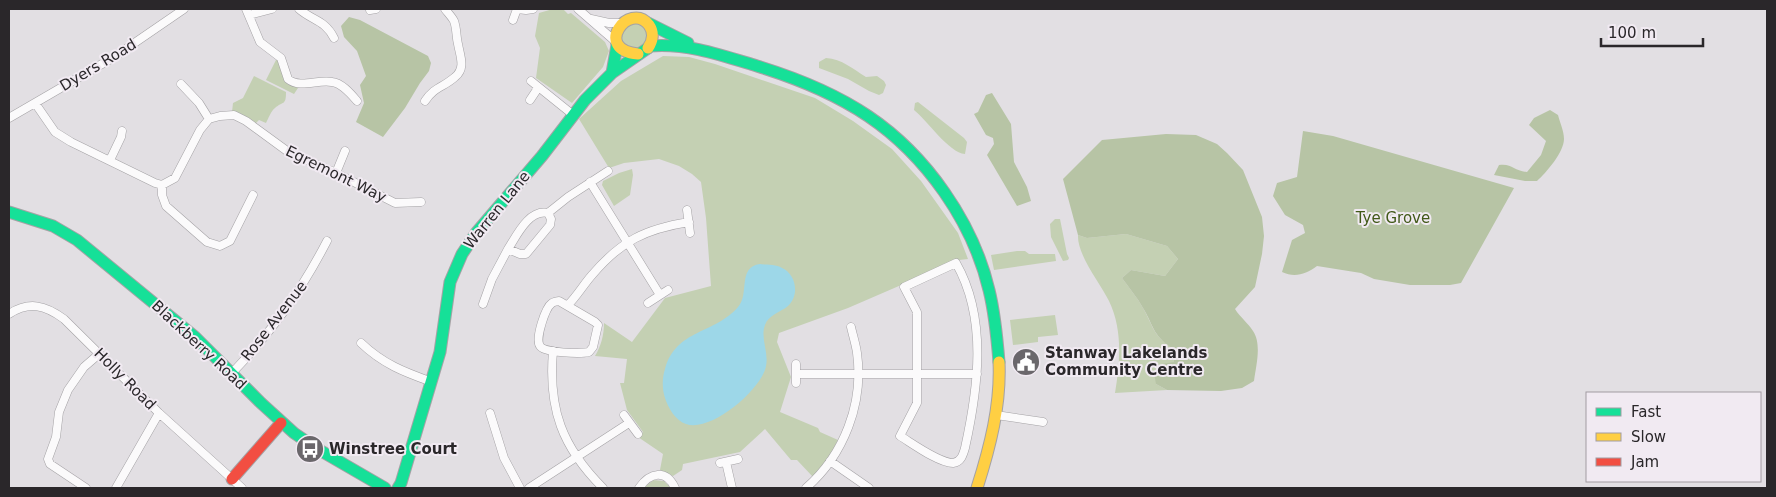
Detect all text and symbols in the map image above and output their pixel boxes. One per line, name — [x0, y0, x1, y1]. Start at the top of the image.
scale bar — [1601, 15, 1704, 47]
text: 100 m — [1608, 24, 1656, 42]
street label: Dyers Road — [56, 35, 140, 95]
street label: Egremont Way — [283, 142, 389, 206]
street label: Warren Lane — [460, 168, 534, 252]
park label: Tye Grove — [1355, 209, 1430, 227]
street label: Rose Avenue — [237, 277, 311, 365]
street label: Blackberry Road — [148, 297, 250, 393]
street label: Holly Road — [90, 344, 160, 414]
place label: Stanway Lakelands Community Centre — [1045, 344, 1207, 379]
public building icon: Stanway Lakelands Community Centre — [1011, 347, 1041, 377]
legend — [1586, 392, 1761, 482]
text: Fast — [1631, 403, 1661, 421]
text: Slow — [1631, 428, 1666, 446]
bus stop icon: Winstree Court — [295, 434, 325, 464]
place label: Winstree Court — [329, 440, 457, 458]
text: Jam — [1630, 453, 1659, 471]

